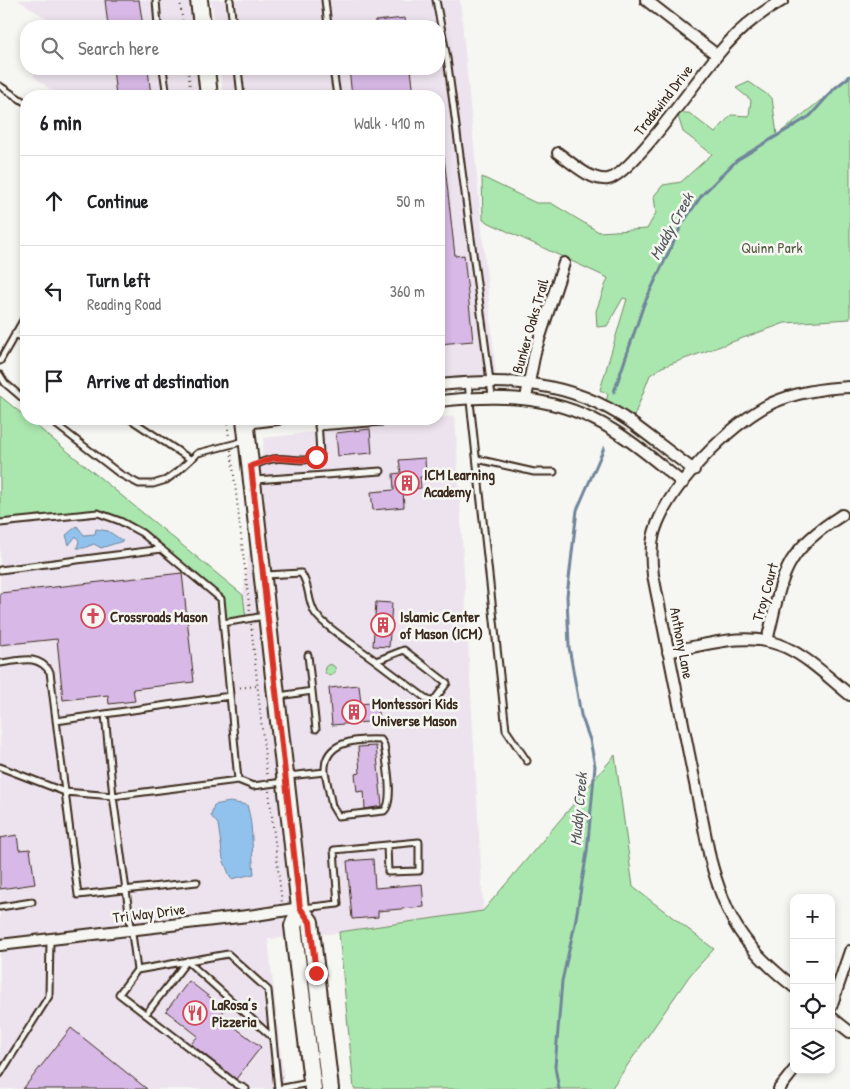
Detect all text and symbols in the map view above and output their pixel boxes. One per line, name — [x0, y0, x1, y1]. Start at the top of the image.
search box — [20, 20, 445, 75]
icon: search — [38, 34, 66, 62]
text: Search here — [78, 35, 159, 61]
street label: Tradewind Drive — [629, 60, 697, 140]
text: 6 min — [40, 108, 82, 137]
text: Walk · 410 m — [354, 112, 425, 134]
icon: ahead — [40, 187, 68, 215]
water label: Muddy Creek — [644, 187, 699, 263]
text: Continue — [87, 188, 148, 214]
text: 50 m — [397, 190, 425, 212]
park label: Quinn Park — [741, 237, 803, 258]
text: Turn left — [87, 267, 150, 293]
street label: Bunker Oaks Trail — [506, 276, 554, 376]
icon: left — [40, 277, 68, 305]
text: 360 m — [390, 280, 425, 302]
text: Reading Road — [87, 293, 161, 315]
icon: arrive — [40, 367, 68, 395]
text: Arrive at destination — [87, 368, 229, 394]
route start — [305, 446, 328, 469]
place label: ICM Learning Academy — [424, 464, 495, 503]
building icon: ICM Learning Academy — [394, 470, 420, 496]
street label: Troy Court — [747, 560, 784, 624]
church icon: Crossroads Mason — [80, 603, 106, 629]
street label: Anthony Lane — [665, 605, 699, 681]
place label: Crossroads Mason — [110, 606, 208, 627]
place label: Islamic Center of Mason (ICM) — [400, 606, 483, 644]
building icon: Islamic Center of Mason (ICM) — [370, 612, 396, 638]
place label: Montessori Kids Universe Mason — [372, 693, 458, 731]
building icon: Montessori Kids Universe Mason — [341, 699, 367, 725]
water label: Muddy Creek — [564, 770, 592, 846]
map controls — [790, 894, 835, 1074]
button: + — [790, 894, 835, 939]
street label: Tri Way Drive — [112, 898, 186, 928]
button: − — [790, 939, 835, 984]
route end — [305, 962, 328, 985]
button: locate — [790, 984, 835, 1029]
place label: LaRosa’s Pizzeria — [212, 994, 257, 1032]
restaurant icon: LaRosa’s Pizzeria — [182, 1000, 208, 1026]
button: layers — [790, 1029, 835, 1074]

